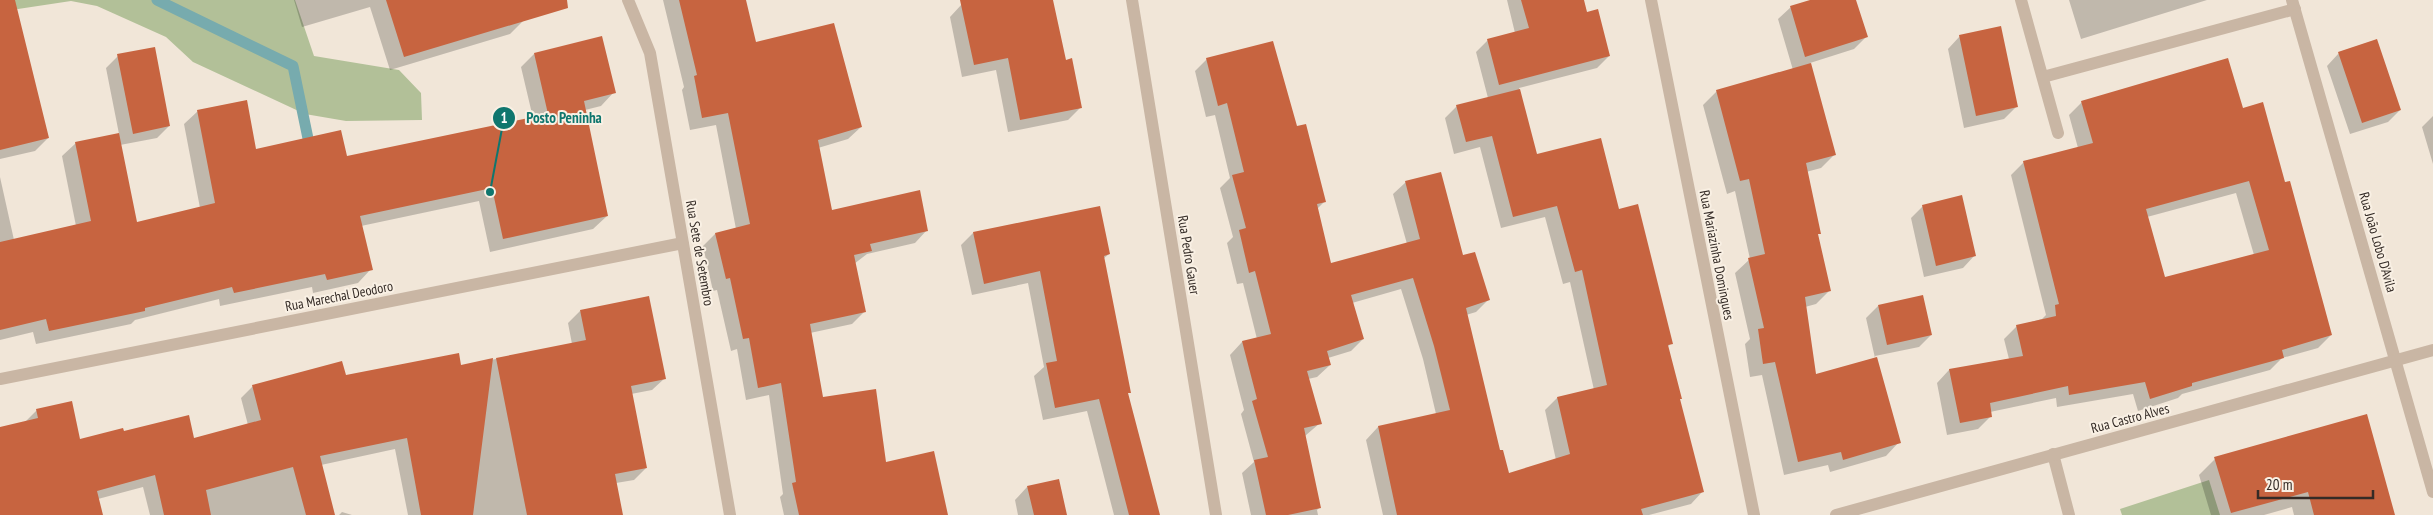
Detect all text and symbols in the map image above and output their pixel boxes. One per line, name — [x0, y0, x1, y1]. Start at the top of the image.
callout: Posto Peninha — [491, 103, 612, 133]
text: 1 — [500, 108, 508, 127]
text: Posto Peninha — [526, 108, 602, 127]
street label: Rua Mariazinha Domingues — [1696, 189, 1738, 322]
street label: Rua João Lobo D'Avila — [2355, 190, 2401, 294]
street label: Rua Sete de Setembro — [682, 199, 718, 307]
street label: Rua Pedro Gauer — [1174, 214, 1204, 296]
street label: Rua Marechal Deodoro — [284, 277, 394, 315]
street label: Rua Castro Alves — [2089, 399, 2171, 437]
scale bar — [2258, 468, 2373, 500]
text: 20 m — [2266, 475, 2292, 494]

